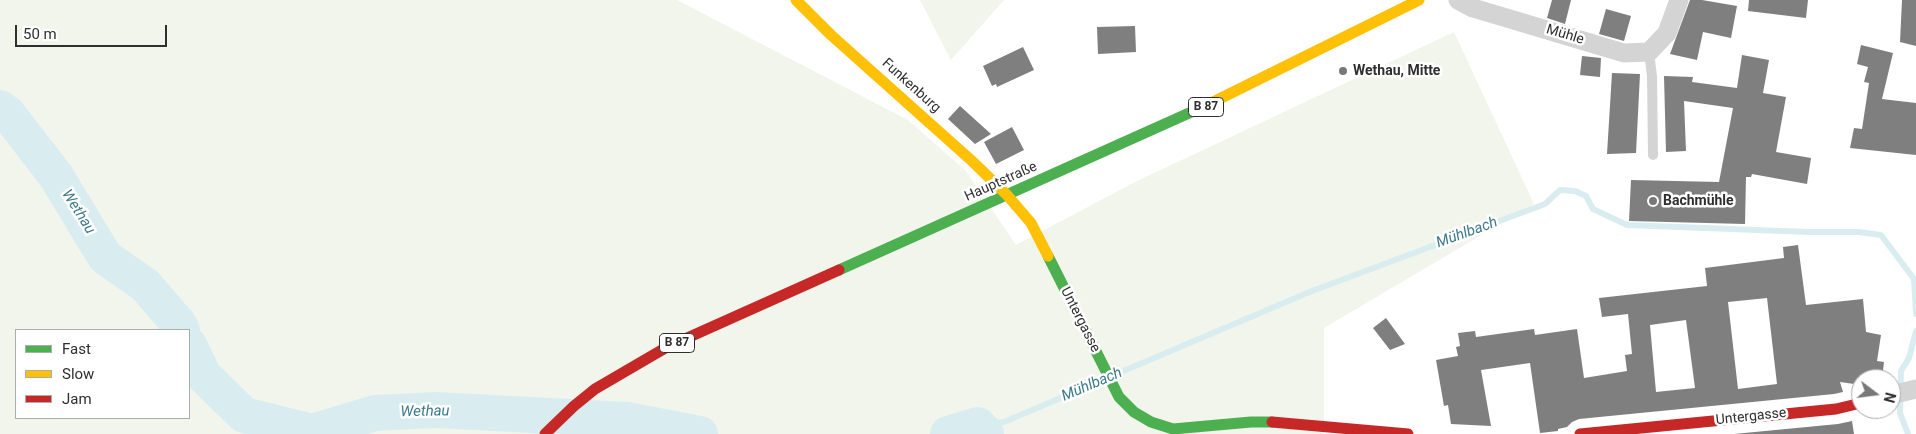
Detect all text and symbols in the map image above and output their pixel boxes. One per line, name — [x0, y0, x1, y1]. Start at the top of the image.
scale bar — [18, 15, 170, 47]
street label: Mühle — [1544, 21, 1586, 49]
text: 50 m — [23, 25, 57, 43]
street label: Funkenburg — [878, 55, 944, 117]
place label: Wethau, Mitte — [1353, 63, 1440, 79]
marker: Wethau, Mitte — [1337, 65, 1349, 77]
road number: B 87 — [1188, 98, 1224, 116]
street label: Hauptstraße — [962, 159, 1040, 205]
water label: Wethau — [57, 186, 99, 238]
place label: Bachmühle — [1663, 193, 1734, 209]
marker: Bachmühle — [1647, 195, 1659, 207]
water label: Mühlbach — [1434, 214, 1500, 252]
street label: Untergasse — [1056, 285, 1104, 355]
legend — [15, 329, 190, 419]
road number: B 87 — [660, 333, 694, 352]
text: Fast — [62, 340, 91, 358]
water label: Mühlbach — [1059, 364, 1125, 406]
text: Slow — [62, 365, 94, 383]
north arrow — [1851, 369, 1901, 419]
text: Jam — [62, 390, 92, 408]
text: N — [1881, 391, 1899, 404]
water label: Wethau — [400, 403, 450, 421]
street label: Untergasse — [1715, 405, 1787, 429]

